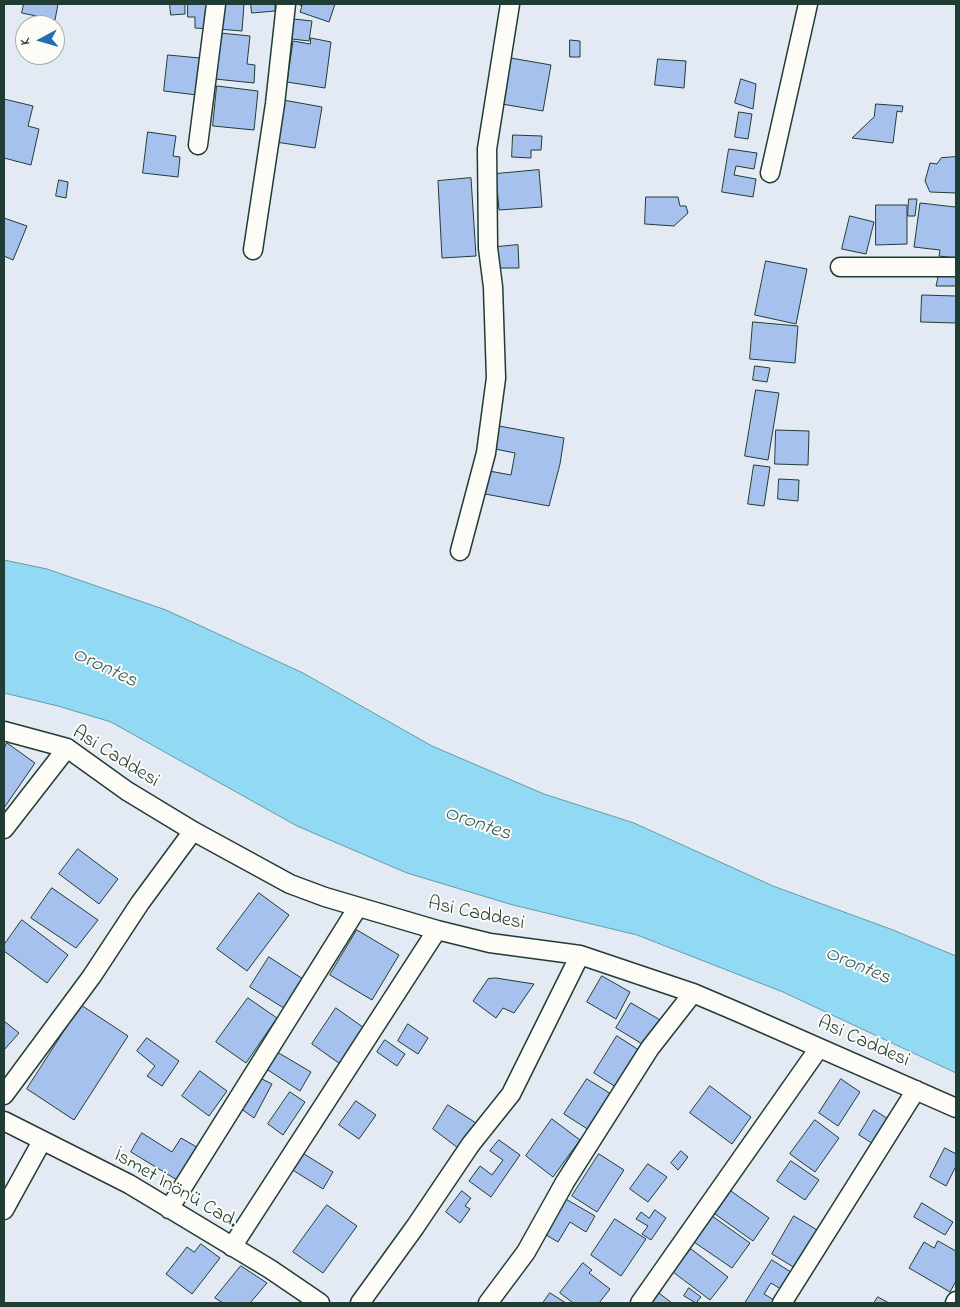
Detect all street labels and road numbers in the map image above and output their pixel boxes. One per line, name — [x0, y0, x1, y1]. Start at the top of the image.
street label: Asi Caddesi — [67, 722, 163, 794]
street label: Asi Caddesi — [426, 893, 526, 937]
street label: Asi Caddesi — [813, 1012, 913, 1074]
street label: İsmet İnönü Cad. — [109, 1145, 241, 1235]

